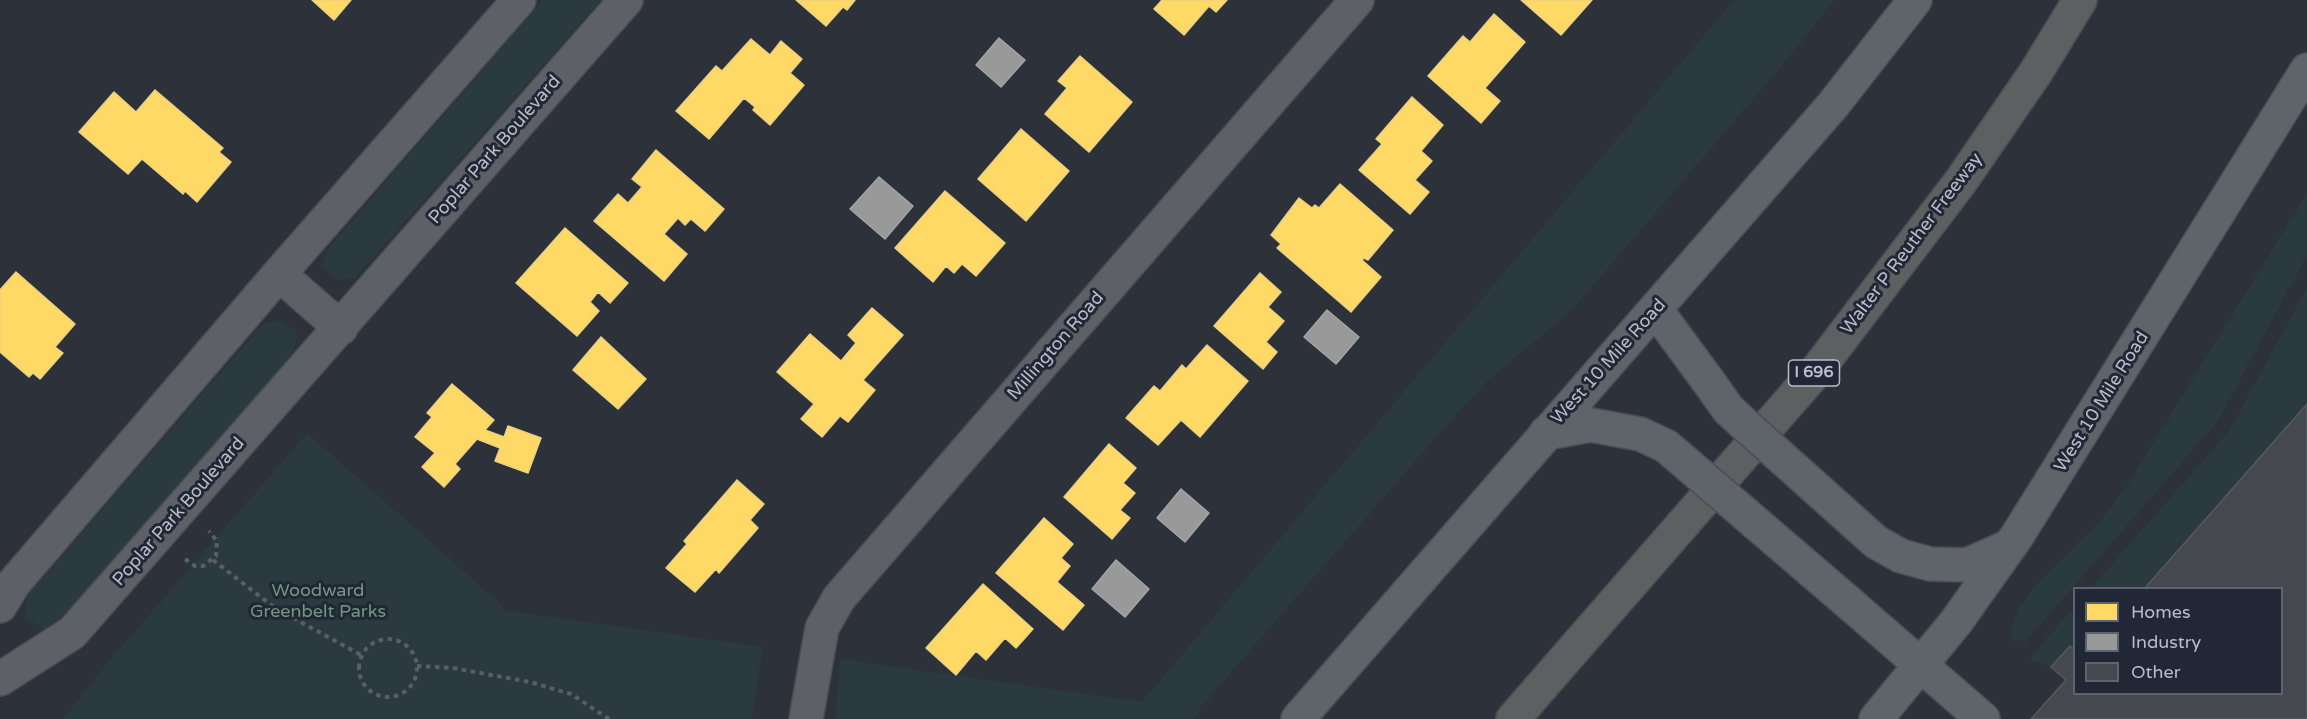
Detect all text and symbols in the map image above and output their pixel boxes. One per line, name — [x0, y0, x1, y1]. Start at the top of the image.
street label: Poplar Park Boulevard — [425, 71, 565, 229]
street label: Walter P Reuther Freeway — [1837, 149, 1987, 339]
street label: Millington Road — [1003, 288, 1109, 404]
street label: West 10 Mile Road — [1547, 295, 1671, 429]
street label: West 10 Mile Road — [2050, 328, 2154, 476]
road number: I 696 — [1788, 360, 1840, 386]
street label: Poplar Park Boulevard — [109, 433, 249, 591]
park label: Woodward Greenbelt Parks — [250, 580, 386, 622]
legend — [2073, 587, 2283, 695]
text: Homes — [2131, 601, 2191, 623]
text: Industry — [2131, 631, 2201, 653]
text: Other — [2131, 661, 2181, 683]

